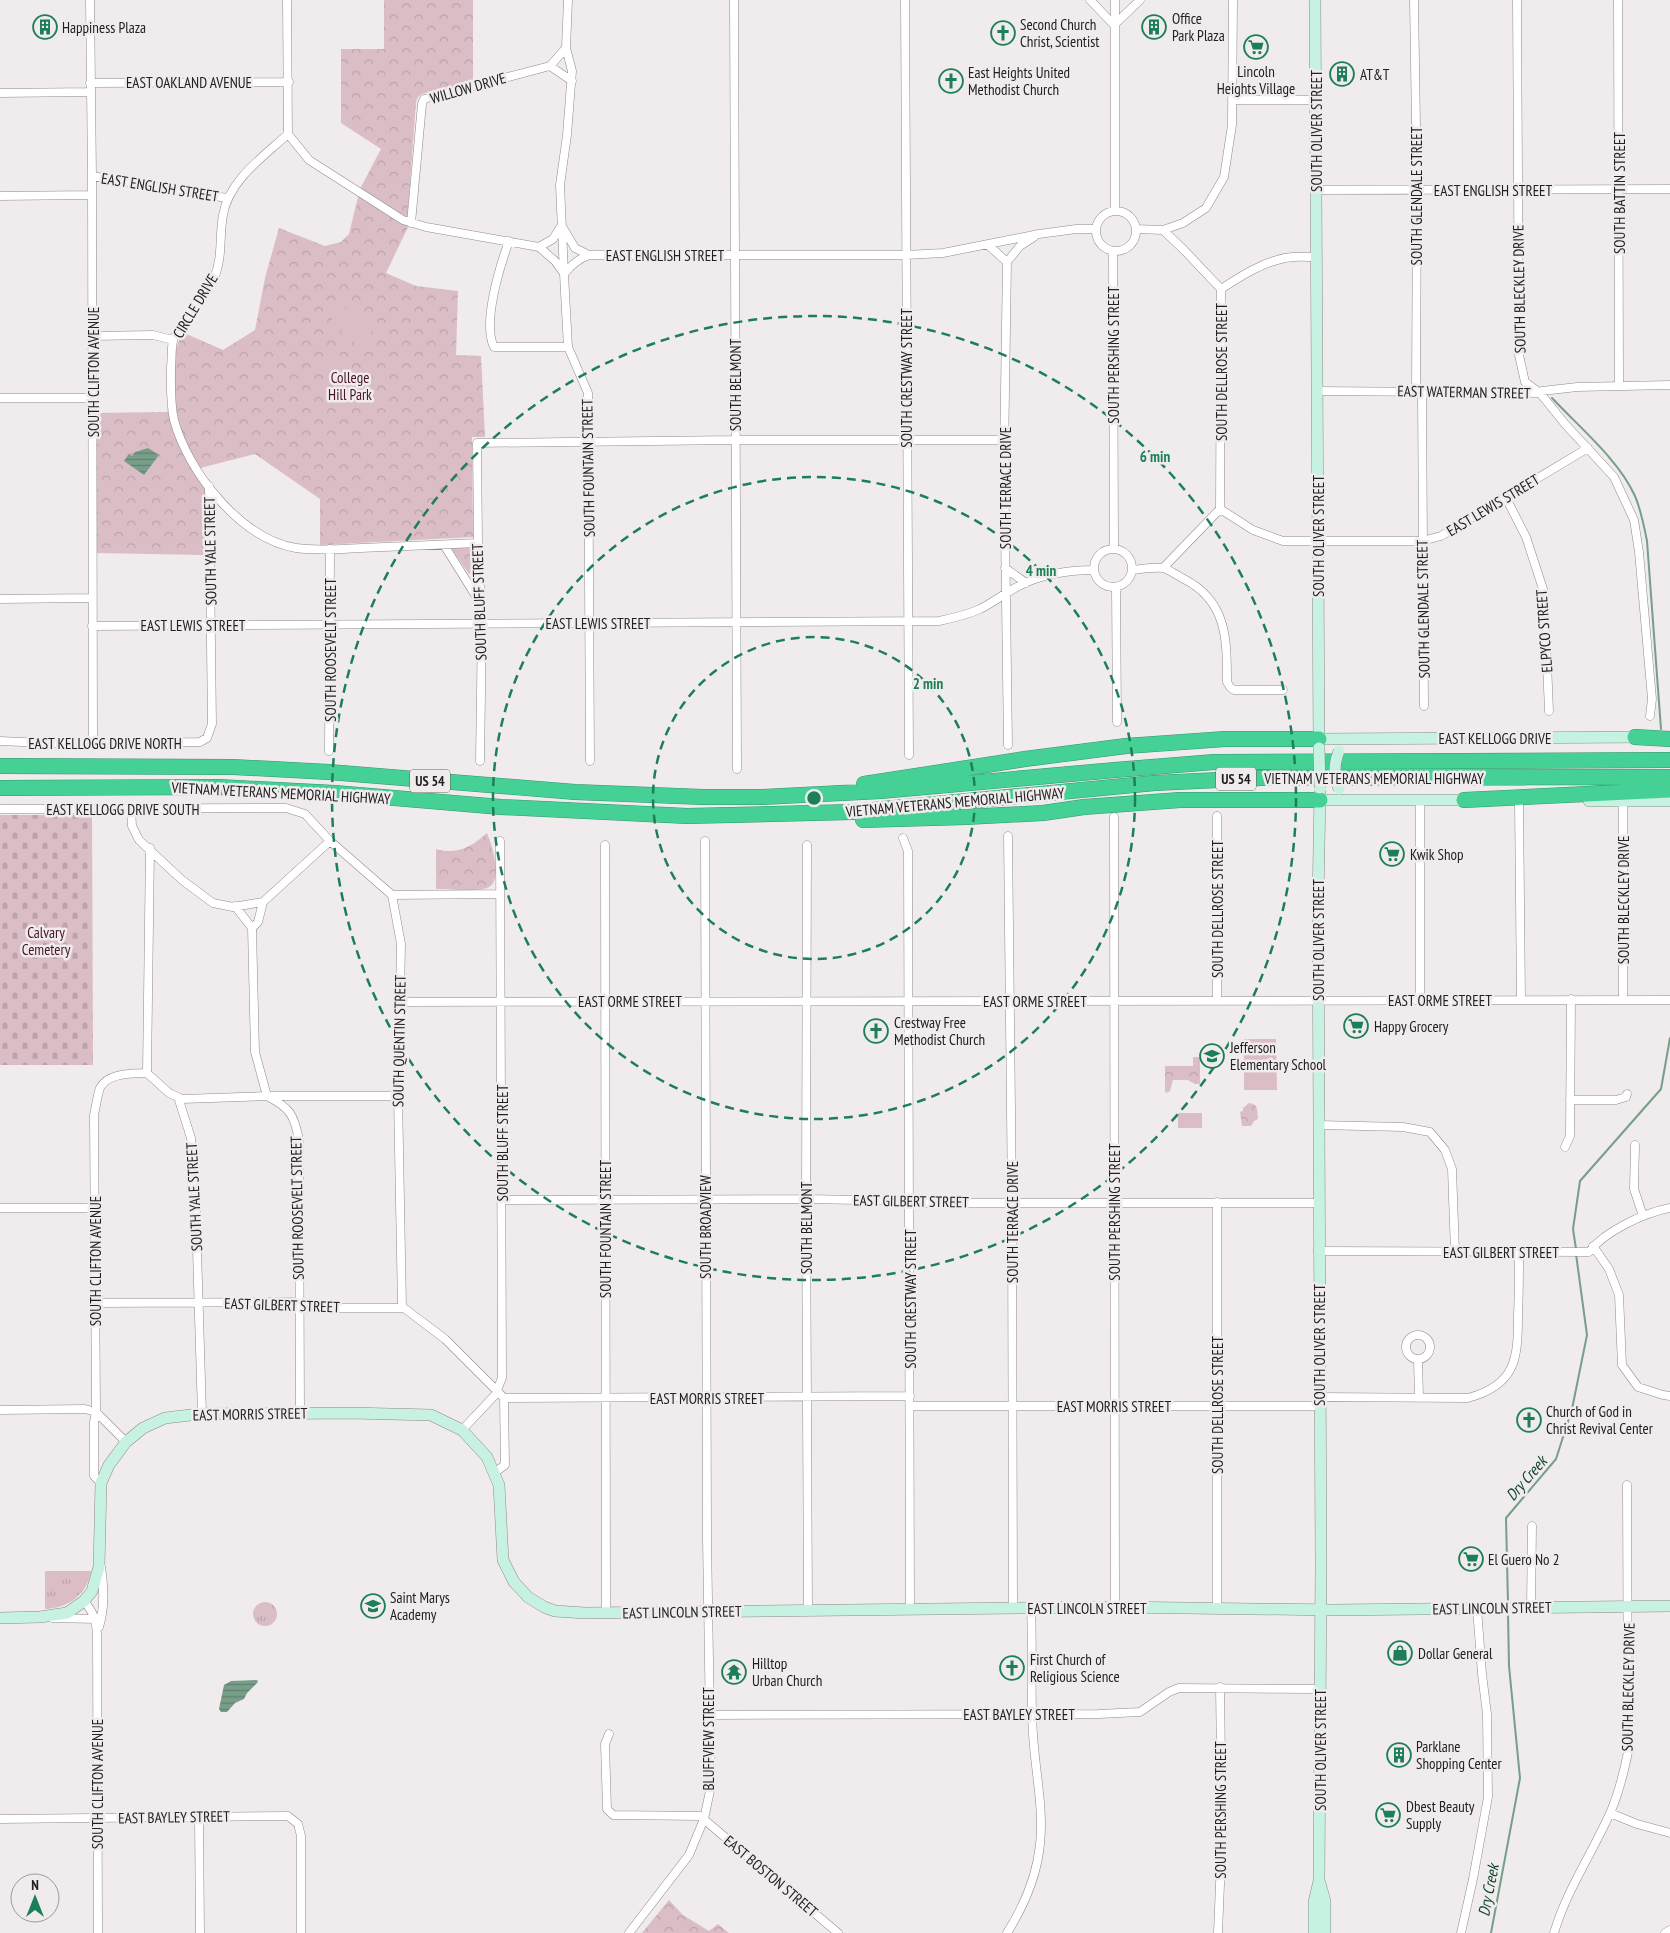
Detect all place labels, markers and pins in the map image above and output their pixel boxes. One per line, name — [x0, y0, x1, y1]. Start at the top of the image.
place label: Office Park Plaza — [1172, 9, 1225, 45]
building icon: Happiness Plaza — [32, 14, 58, 40]
building icon: Office Park Plaza — [1141, 14, 1167, 40]
place label: Second Church Christ, Scientist — [1020, 15, 1099, 51]
place label: Happiness Plaza — [62, 18, 146, 37]
church icon: Second Church Christ, Scientist — [990, 20, 1016, 46]
supermarket icon: Lincoln Heights Village — [1243, 34, 1269, 60]
building icon: AT&T — [1329, 61, 1355, 87]
place label: Lincoln Heights Village — [1217, 62, 1295, 98]
place label: East Heights United Methodist Church — [968, 63, 1070, 99]
place label: AT&T — [1360, 65, 1390, 84]
church icon: East Heights United Methodist Church — [938, 68, 964, 94]
centre of rings — [805, 789, 823, 807]
supermarket icon: Kwik Shop — [1379, 841, 1405, 867]
place label: Kwik Shop — [1410, 845, 1464, 864]
place label: Crestway Free Methodist Church — [894, 1013, 985, 1049]
supermarket icon: Happy Grocery — [1343, 1013, 1369, 1039]
place label: Happy Grocery — [1374, 1017, 1449, 1036]
church icon: Crestway Free Methodist Church — [863, 1018, 889, 1044]
place label: Jefferson Elementary School — [1229, 1038, 1327, 1074]
school or university icon: Jefferson Elementary School — [1199, 1043, 1225, 1069]
place label: Church of God in Christ Revival Center — [1546, 1402, 1654, 1438]
church icon: Church of God in Christ Revival Center — [1516, 1407, 1542, 1433]
supermarket icon: El Guero No 2 — [1458, 1546, 1484, 1572]
place label: El Guero No 2 — [1488, 1550, 1559, 1569]
place label: Saint Marys Academy — [390, 1588, 450, 1624]
school or university icon: Saint Marys Academy — [360, 1593, 386, 1619]
shop icon: Dollar General — [1387, 1640, 1413, 1666]
place label: Dollar General — [1418, 1644, 1493, 1663]
place label: First Church of Religious Science — [1030, 1650, 1120, 1686]
place label: Hilltop Urban Church — [752, 1654, 822, 1690]
church icon: First Church of Religious Science — [999, 1655, 1025, 1681]
temple icon: Hilltop Urban Church — [721, 1659, 747, 1685]
place label: Parklane Shopping Center — [1416, 1737, 1502, 1773]
building icon: Parklane Shopping Center — [1386, 1742, 1412, 1768]
place label: Dbest Beauty Supply — [1406, 1797, 1475, 1833]
supermarket icon: Dbest Beauty Supply — [1375, 1802, 1401, 1828]

